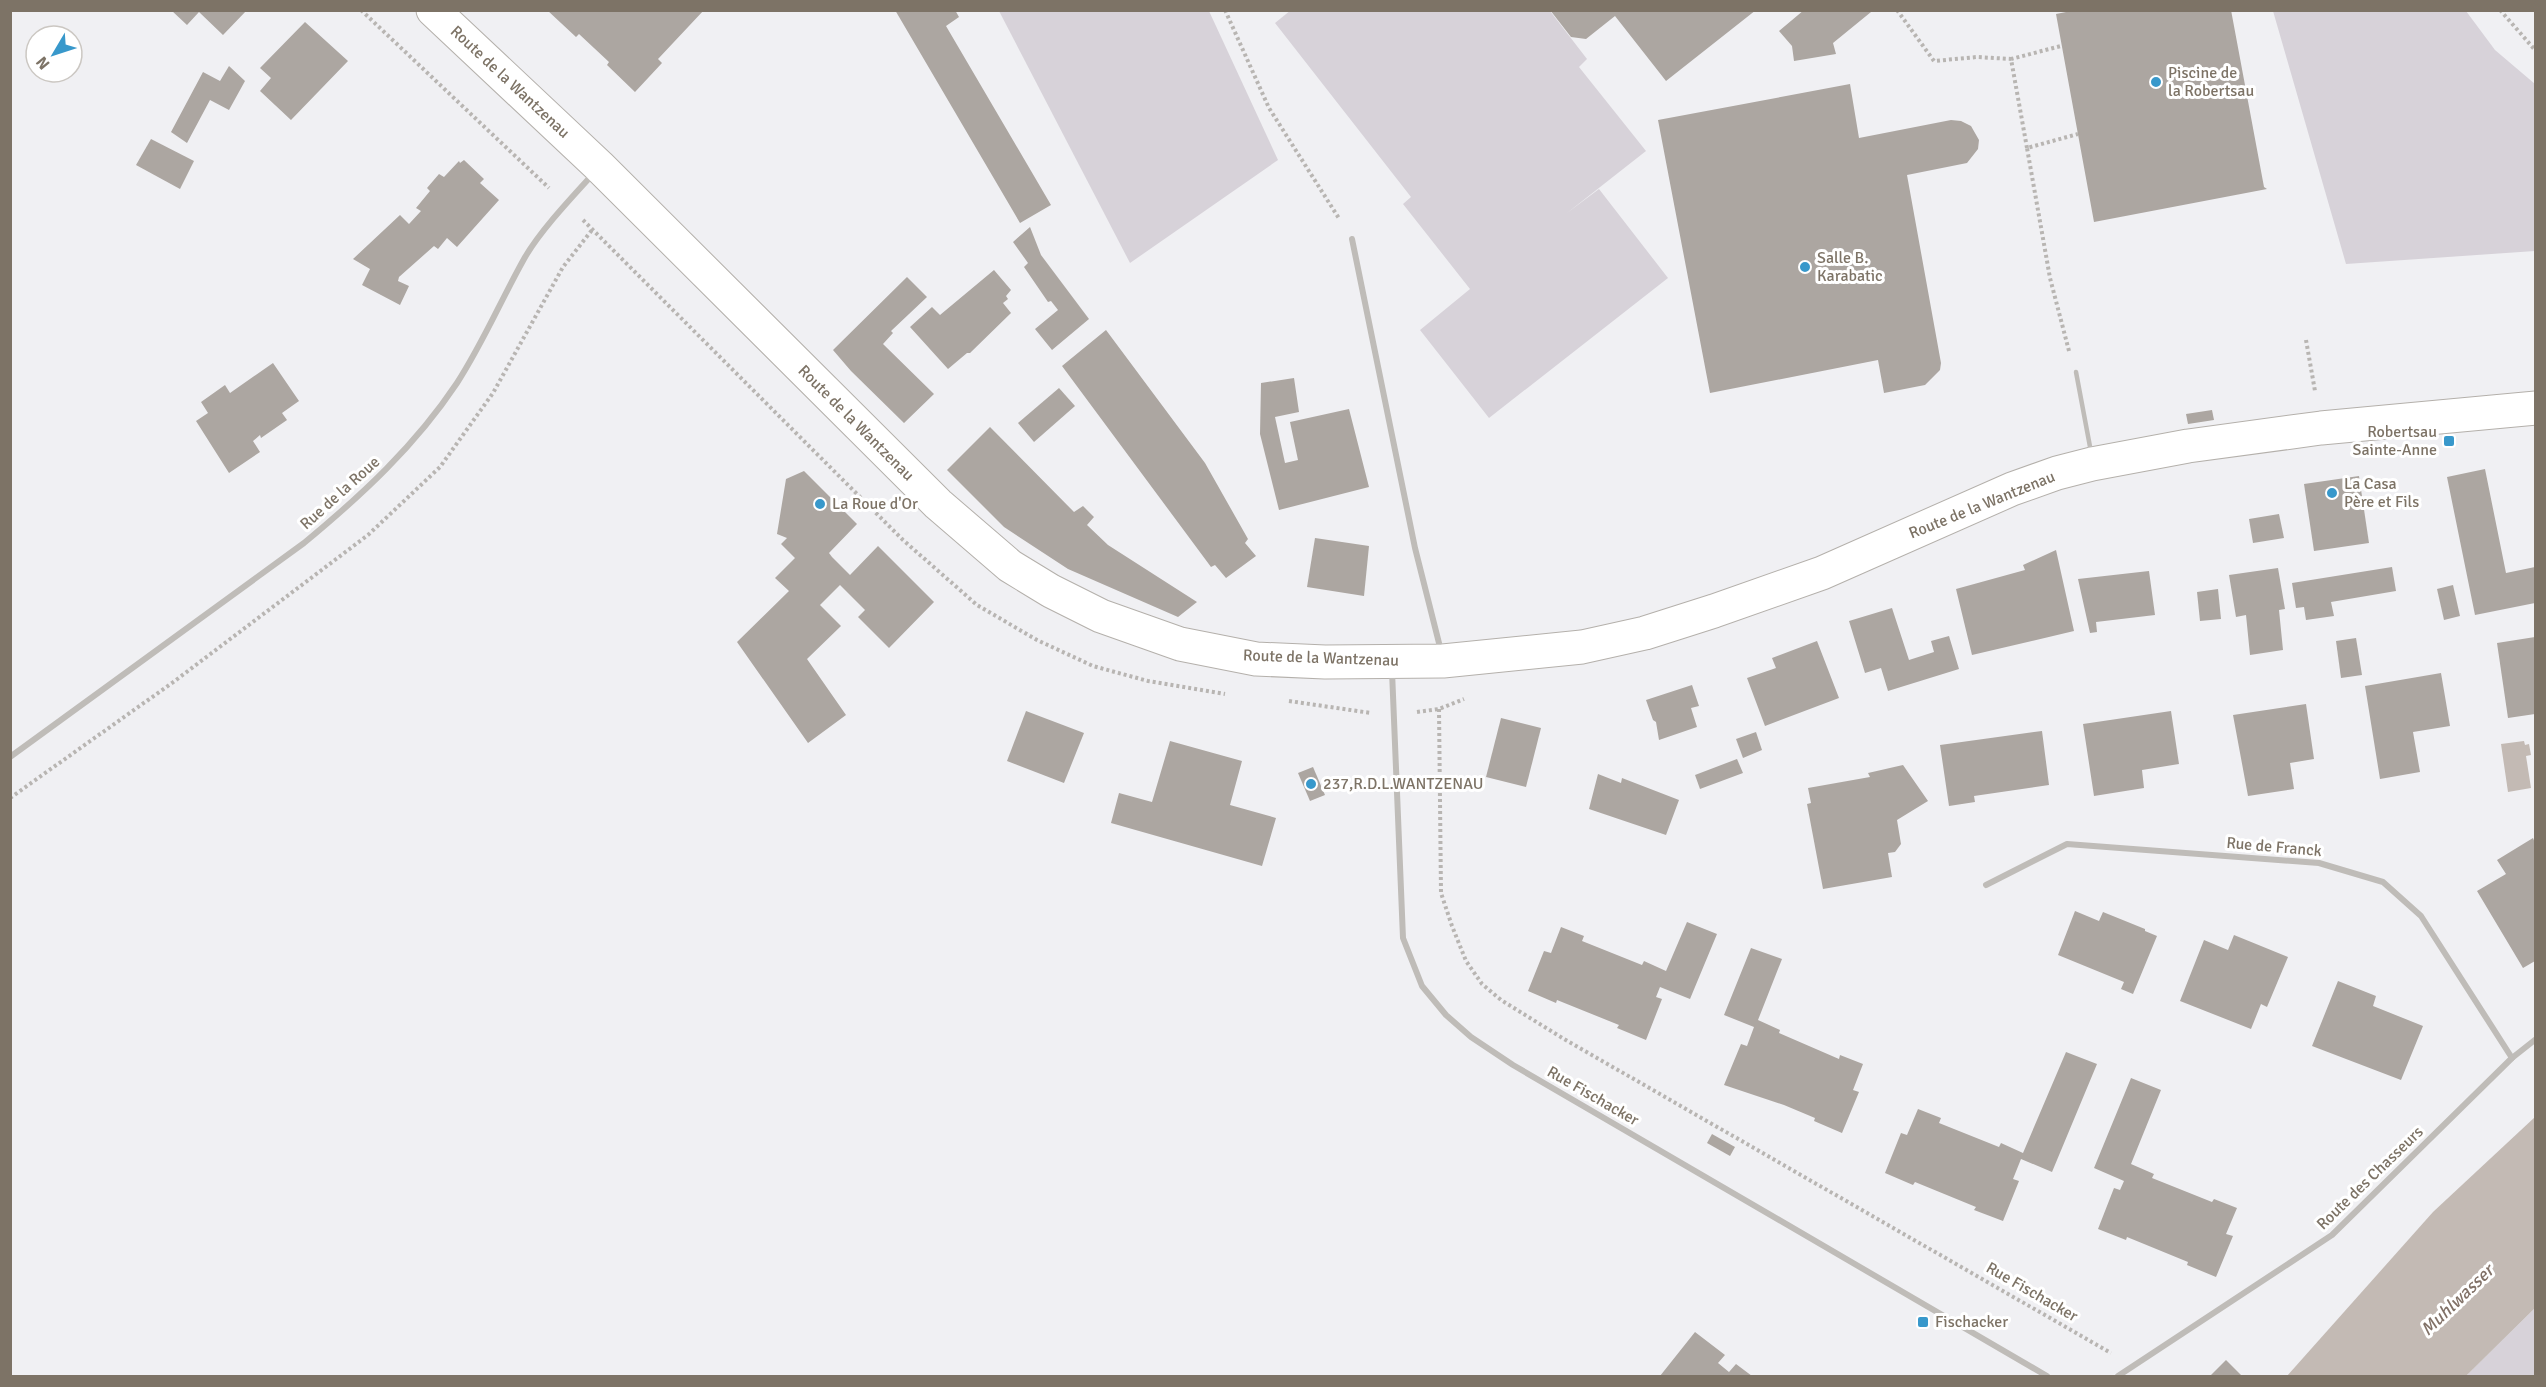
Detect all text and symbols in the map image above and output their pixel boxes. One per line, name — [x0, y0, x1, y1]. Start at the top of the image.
street label: Route de la Wantzenau — [446, 21, 574, 143]
north arrow — [24, 24, 84, 84]
text: N — [32, 52, 54, 73]
place label: Piscine de la Robertsau — [2168, 63, 2254, 101]
marker: Piscine de la Robertsau — [2149, 75, 2163, 89]
place label: Salle B. Karabatic — [1817, 248, 1883, 286]
marker: Salle B. Karabatic — [1798, 260, 1812, 274]
street label: Route de la Wantzenau — [794, 361, 918, 485]
place label: Robertsau Sainte-Anne — [2353, 422, 2437, 460]
marker: Robertsau Sainte-Anne — [2442, 434, 2456, 448]
street label: Rue de la Roue — [296, 452, 384, 534]
street label: Route de la Wantzenau — [1906, 467, 2058, 543]
place label: La Casa Père et Fils — [2344, 474, 2419, 512]
marker: La Casa Père et Fils — [2325, 486, 2339, 500]
place label: La Roue d'Or — [832, 494, 918, 514]
marker: La Roue d'Or — [813, 497, 827, 511]
street label: Route de la Wantzenau — [1243, 645, 1399, 671]
place label: 237,R.D.L.WANTZENAU — [1323, 774, 1483, 794]
marker: 237,R.D.L.WANTZENAU — [1304, 777, 1318, 791]
street label: Rue de Franck — [2225, 833, 2323, 861]
street label: Rue Fischacker — [1544, 1062, 1643, 1130]
street label: Route des Chasseurs — [2312, 1122, 2428, 1234]
street label: Rue Fischacker — [1983, 1258, 2082, 1326]
water label: Muhlwasser — [2416, 1258, 2500, 1340]
place label: Fischacker — [1935, 1312, 2008, 1332]
marker: Fischacker — [1916, 1315, 1930, 1329]

